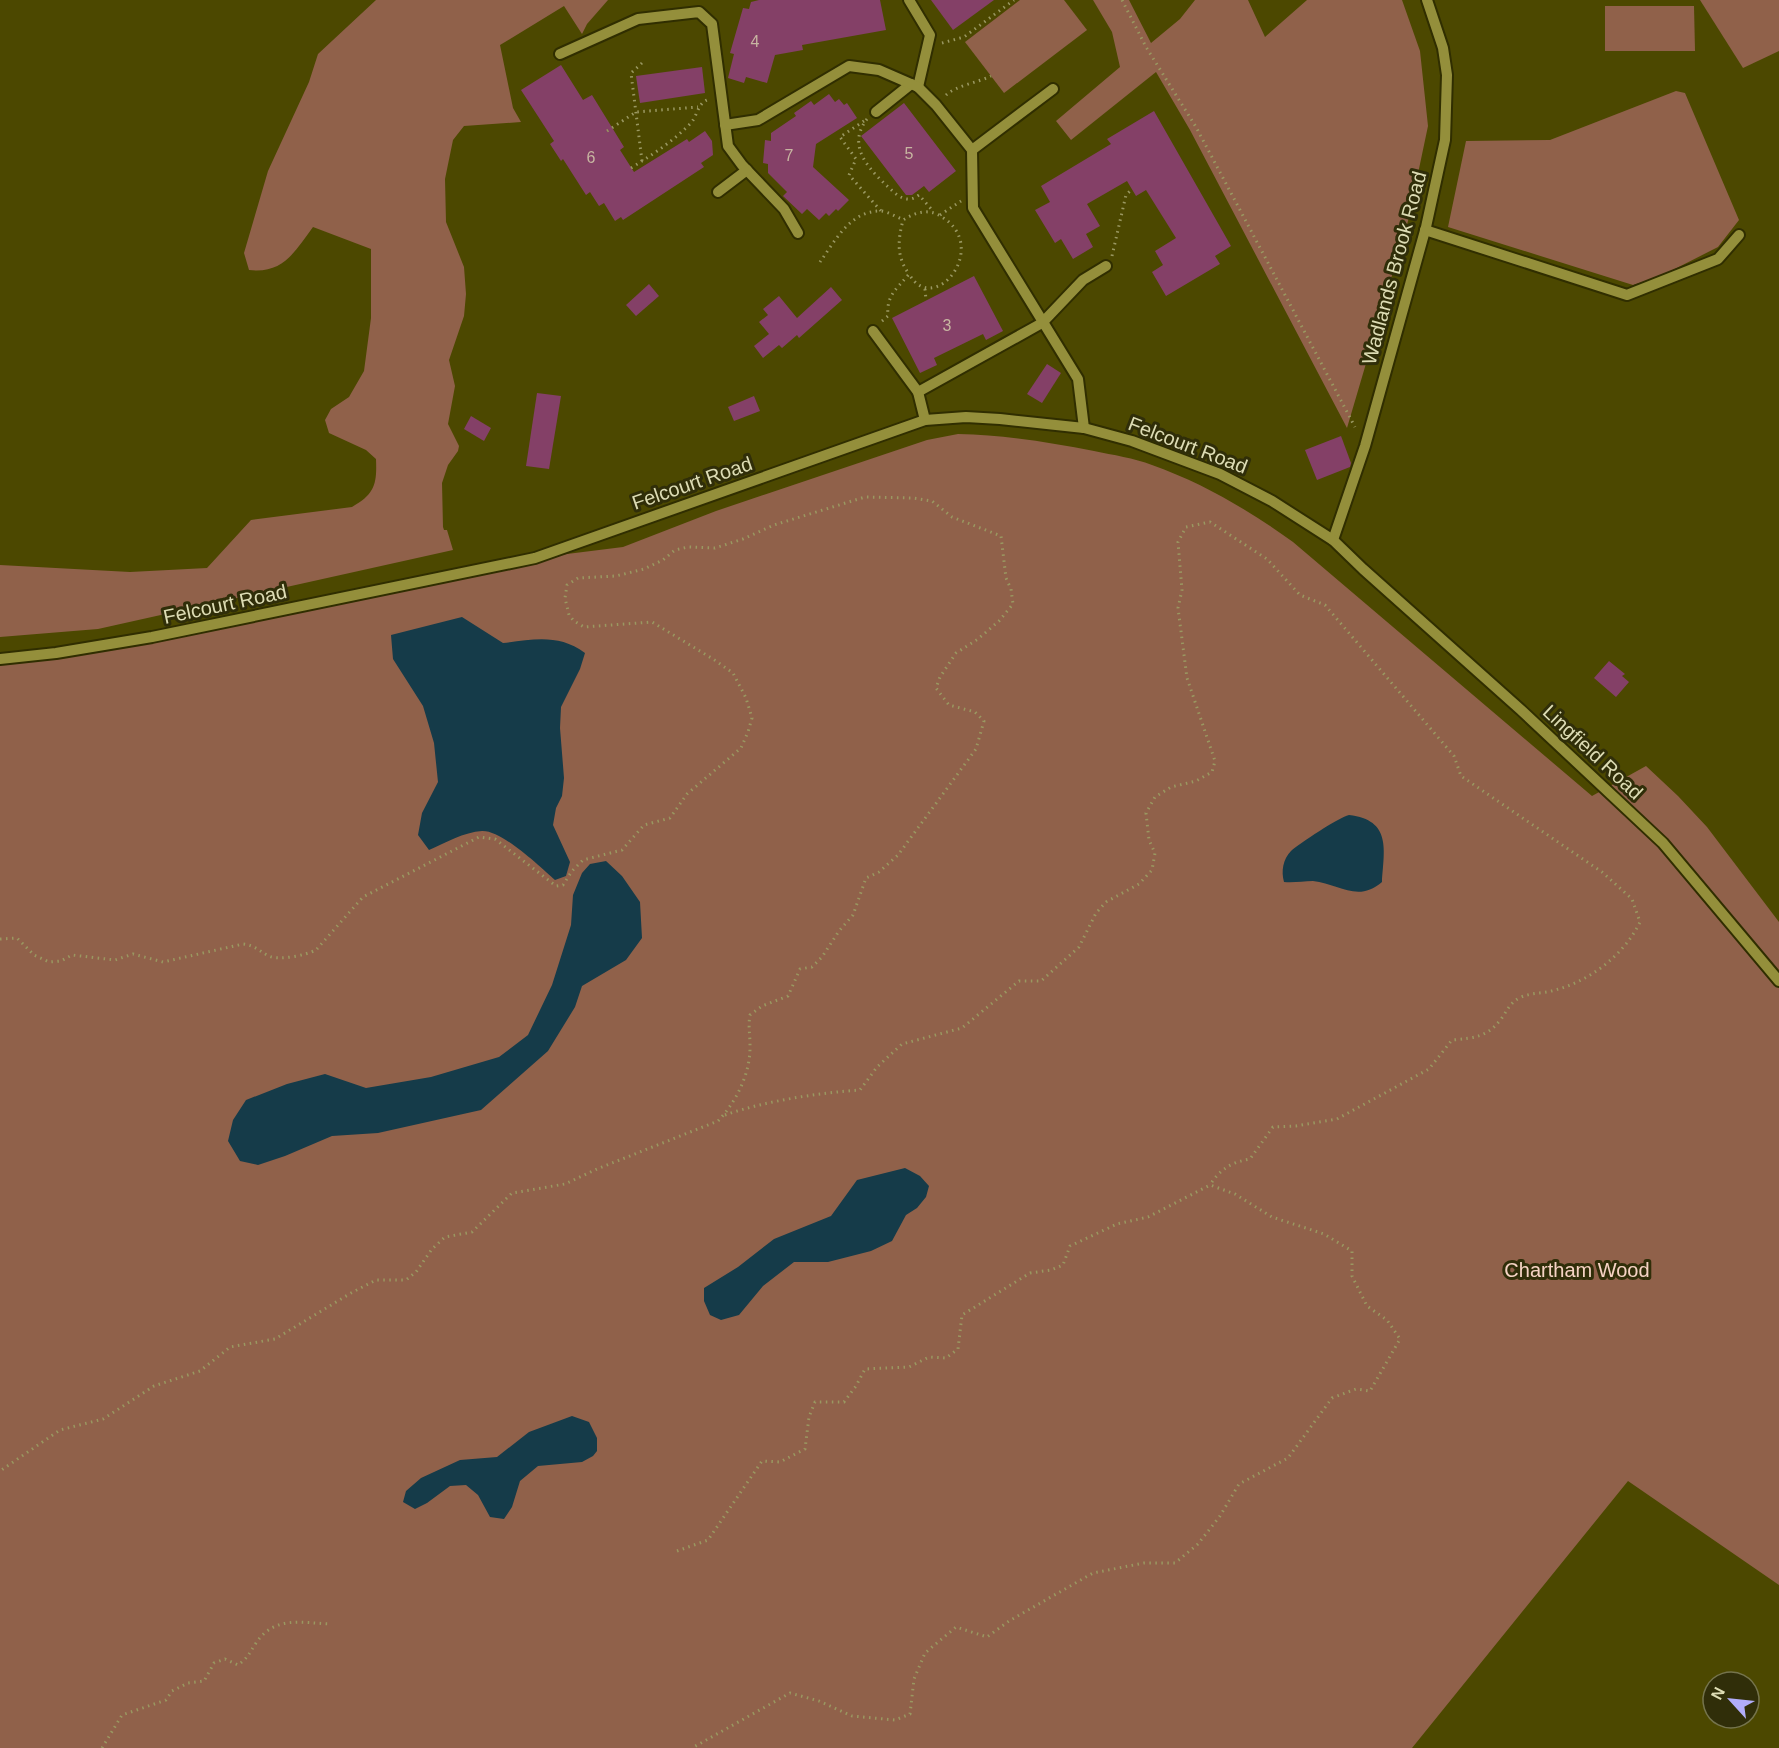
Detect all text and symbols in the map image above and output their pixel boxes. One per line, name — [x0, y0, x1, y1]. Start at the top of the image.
house number: 4 — [751, 33, 760, 50]
house number: 5 — [905, 145, 914, 162]
house number: 7 — [785, 147, 794, 164]
house number: 6 — [587, 149, 596, 166]
street label: Wadlands Brook Road — [1358, 169, 1430, 367]
house number: 3 — [943, 317, 952, 334]
street label: Felcourt Road — [1125, 412, 1251, 478]
street label: Felcourt Road — [629, 452, 755, 514]
street label: Felcourt Road — [161, 580, 289, 628]
street label: Lingfield Road — [1539, 700, 1647, 804]
park label: Chartham Wood — [1504, 1259, 1650, 1281]
north arrow — [1701, 1670, 1761, 1730]
text: N — [1708, 1684, 1728, 1702]

